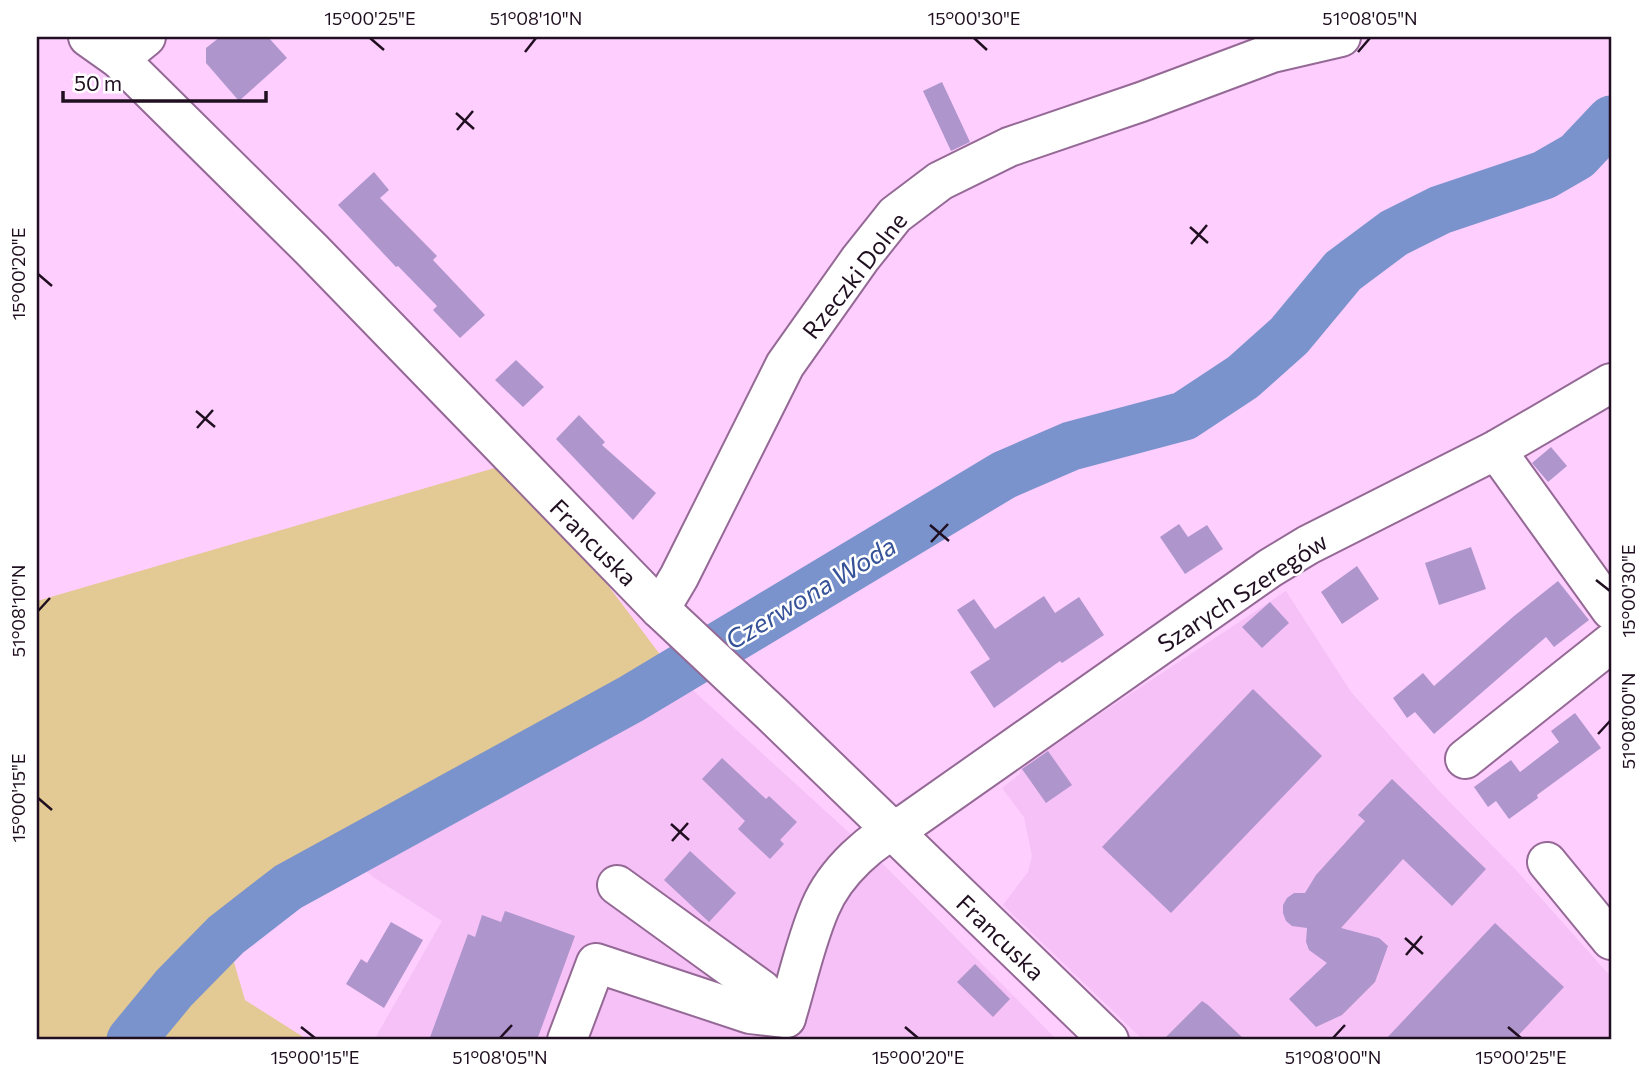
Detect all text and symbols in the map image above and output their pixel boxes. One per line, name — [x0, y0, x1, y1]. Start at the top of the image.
text: 15°00'25"E — [324, 7, 416, 29]
text: 51°08'10"N — [490, 7, 582, 29]
text: 15°00'30"E — [927, 7, 1021, 29]
text: 51°08'05"N — [1322, 7, 1418, 29]
scale bar — [63, 60, 266, 104]
text: 50 m — [74, 70, 122, 95]
street label: Rzeczki Dolne — [796, 206, 912, 344]
text: 15°00'20"E — [7, 228, 29, 320]
street label: Francuska — [545, 493, 643, 591]
street label: Szarych Szeregów — [1152, 526, 1332, 658]
water label: Czerwona Woda — [719, 529, 901, 655]
text: 15°00'30"E — [1617, 544, 1639, 638]
text: 51°08'10"N — [7, 565, 29, 657]
text: 51°08'00"N — [1617, 673, 1639, 769]
text: 15°00'15"E — [7, 753, 29, 843]
street label: Francuska — [951, 888, 1051, 986]
text: 15°00'15"E — [270, 1046, 360, 1068]
text: 51°08'05"N — [452, 1046, 548, 1068]
text: 15°00'20"E — [872, 1046, 964, 1068]
text: 51°08'00"N — [1285, 1046, 1381, 1068]
text: 15°00'25"E — [1475, 1046, 1567, 1068]

